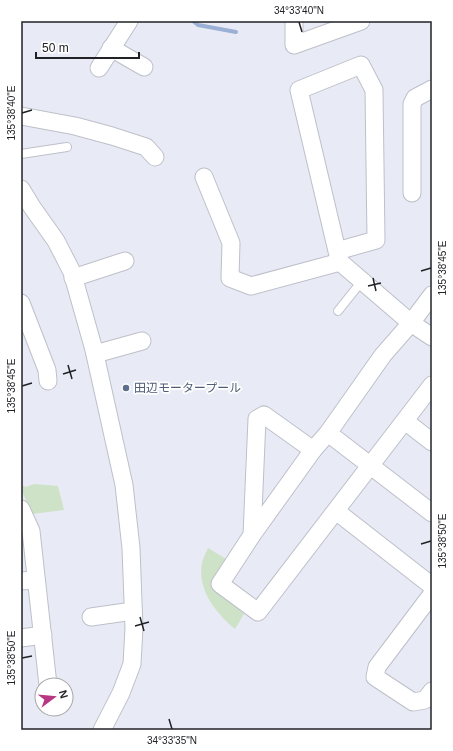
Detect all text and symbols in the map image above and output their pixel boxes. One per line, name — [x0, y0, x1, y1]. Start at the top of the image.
text: 34°33'40"N — [274, 5, 324, 16]
scale bar — [36, 34, 139, 60]
text: 50 m — [42, 41, 69, 55]
text: 135°38'40"E — [6, 85, 17, 141]
text: 135°38'45"E — [437, 240, 448, 296]
text: 135°38'45"E — [6, 358, 17, 414]
place label: 田辺モータープール — [134, 381, 241, 395]
marker: 田辺モータープール — [121, 383, 131, 393]
text: 135°38'50"E — [437, 513, 448, 569]
text: 135°38'50"E — [6, 630, 17, 686]
north arrow — [34, 677, 74, 717]
text: N — [57, 689, 70, 700]
text: 34°33'35"N — [147, 735, 197, 746]

